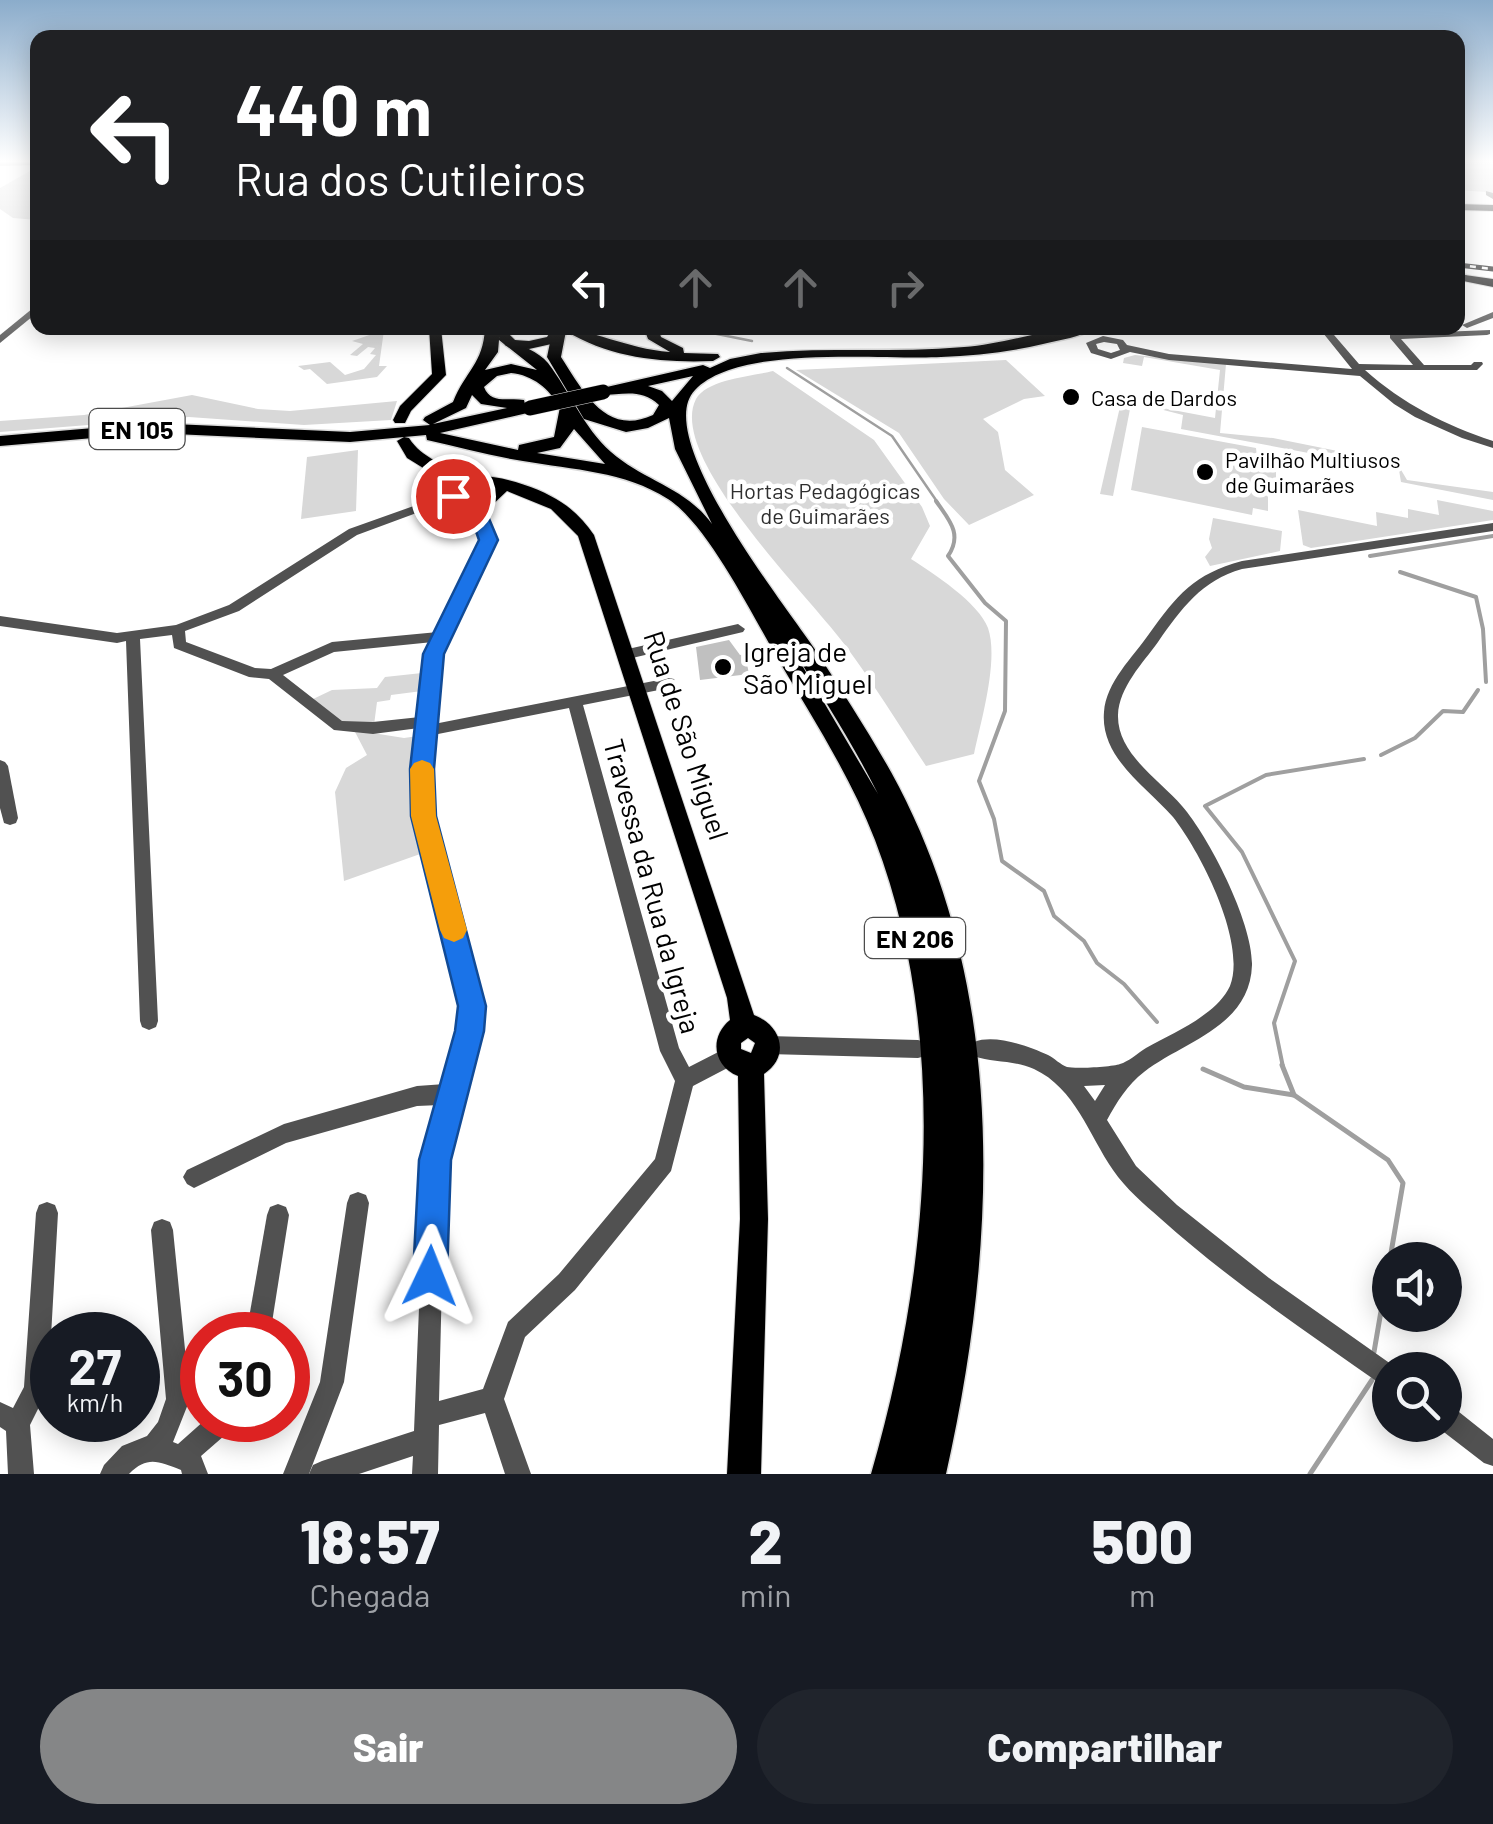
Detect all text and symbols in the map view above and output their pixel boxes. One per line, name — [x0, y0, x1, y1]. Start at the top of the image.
text: 440 m — [235, 66, 432, 150]
icon: left — [70, 70, 200, 200]
text: Rua dos Cutileiros — [235, 151, 586, 205]
icon: left — [563, 260, 618, 315]
icon: ahead — [668, 260, 723, 315]
icon: ahead — [773, 260, 828, 315]
icon: right — [878, 260, 933, 315]
place label: Casa de Dardos — [1091, 384, 1237, 410]
marker: Casa de Dardos — [1060, 386, 1082, 408]
road number: EN 105 — [90, 409, 184, 449]
place label: Pavilhão Multiusos de Guimarães — [1225, 446, 1401, 497]
pin — [411, 454, 496, 539]
marker: Pavilhão Multiusos de Guimarães — [1194, 461, 1216, 483]
icon: arrive — [426, 469, 481, 524]
park label: Hortas Pedagógicas de Guimarães — [730, 477, 920, 528]
street label: Rua de São Miguel — [637, 626, 737, 844]
place label: Igreja de São Miguel — [743, 634, 873, 700]
marker: Igreja de São Miguel — [712, 656, 734, 678]
street label: Travessa da Rua da Igreja — [597, 735, 709, 1037]
road number: EN 206 — [865, 918, 965, 958]
position arrow — [378, 1224, 482, 1328]
map controls — [1372, 1242, 1462, 1442]
button: sound — [1372, 1242, 1462, 1332]
speed limit sign: 30 — [180, 1312, 310, 1442]
text: 27 — [69, 1335, 121, 1395]
button: search — [1372, 1352, 1462, 1442]
text: km/h — [67, 1387, 123, 1417]
text: 18:57 — [300, 1504, 440, 1576]
text: 2 — [749, 1504, 783, 1576]
text: 500 — [1092, 1504, 1193, 1576]
text: Chegada — [309, 1575, 430, 1613]
text: min — [740, 1575, 792, 1613]
text: m — [1129, 1575, 1156, 1613]
button: Sair — [40, 1689, 737, 1804]
button: Compartilhar — [757, 1689, 1453, 1804]

